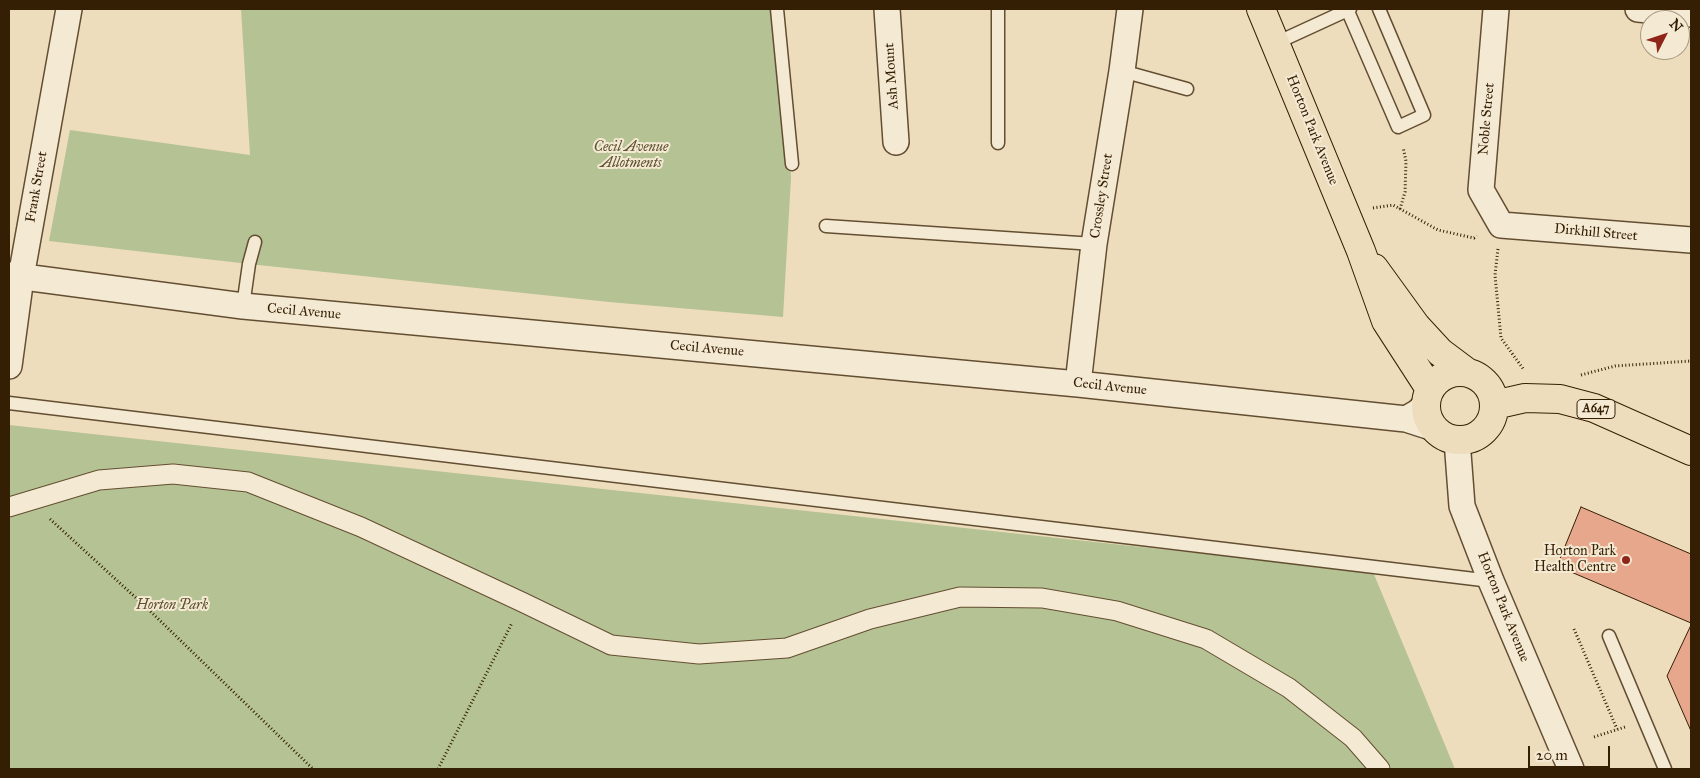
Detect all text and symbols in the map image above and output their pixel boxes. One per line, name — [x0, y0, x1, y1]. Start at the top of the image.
north arrow — [1640, 10, 1690, 60]
text: N — [1666, 15, 1686, 36]
street label: Ash Mount — [881, 42, 903, 110]
street label: Horton Park Avenue — [1282, 72, 1342, 188]
street label: Noble Street — [1475, 82, 1499, 156]
park label: Cecil Avenue Allotments — [594, 140, 668, 172]
street label: Frank Street — [22, 150, 52, 224]
street label: Crossley Street — [1087, 152, 1117, 240]
street label: Dirkhill Street — [1554, 221, 1638, 245]
street label: Cecil Avenue — [266, 300, 342, 324]
street label: Cecil Avenue — [669, 337, 745, 361]
street label: Cecil Avenue — [1072, 375, 1148, 399]
road number: A647 — [1577, 399, 1615, 418]
place label: Horton Park Health Centre — [1534, 544, 1616, 576]
street label: Horton Park Avenue — [1473, 549, 1533, 665]
marker: Horton Park Health Centre — [1620, 554, 1632, 566]
park label: Horton Park — [136, 598, 208, 614]
scale bar — [1530, 736, 1612, 768]
text: 20 m — [1536, 746, 1568, 764]

